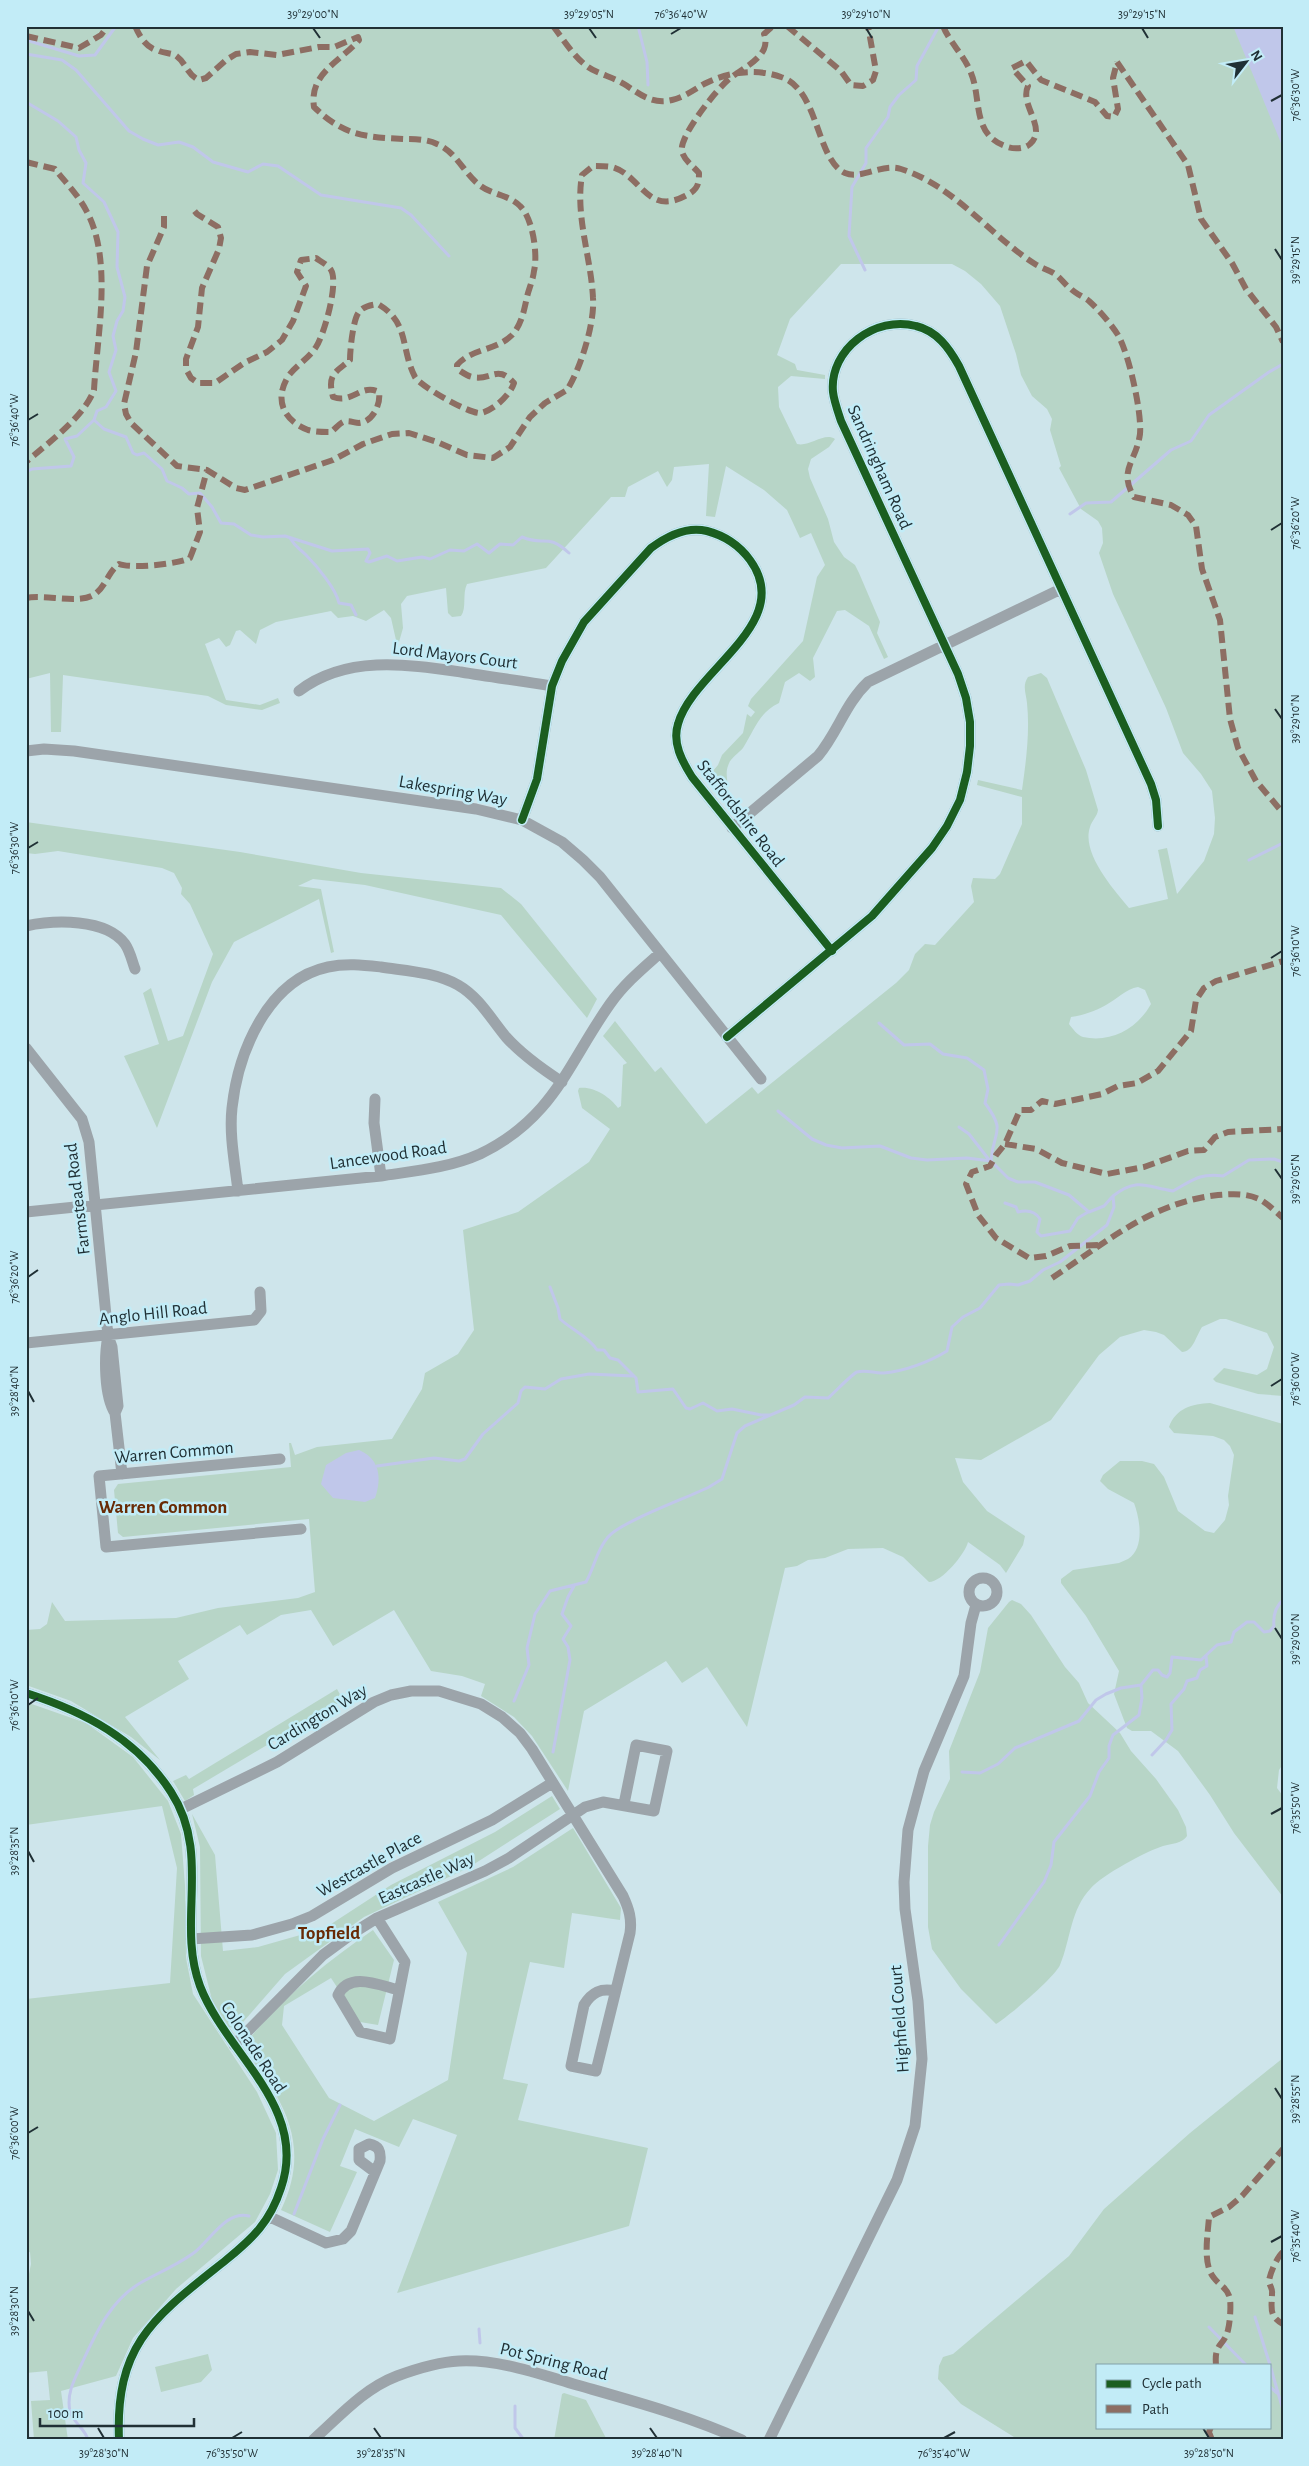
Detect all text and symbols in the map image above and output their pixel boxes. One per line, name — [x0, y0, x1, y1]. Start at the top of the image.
text: 39°29'00"N — [287, 8, 339, 20]
text: 39°29'05"N — [564, 8, 614, 20]
text: 76°36'40"W — [654, 8, 708, 20]
text: 39°29'10"N — [841, 8, 891, 20]
text: 39°29'15"N — [1118, 8, 1166, 20]
north arrow — [1222, 38, 1272, 88]
text: N — [1248, 48, 1265, 64]
text: 76°36'30"W — [1289, 69, 1301, 121]
text: 39°29'15"N — [1289, 236, 1301, 284]
text: 76°36'40"W — [8, 393, 20, 447]
street label: Sandringham Road — [844, 403, 915, 532]
text: 76°36'20"W — [1289, 496, 1301, 549]
street label: Lord Mayors Court — [391, 639, 519, 673]
text: 39°29'10"N — [1289, 694, 1301, 744]
street label: Staffordshire Road — [693, 757, 787, 870]
street label: Lakespring Way — [397, 773, 509, 809]
text: 76°36'30"W — [8, 822, 20, 874]
text: 76°36'10"W — [1289, 925, 1301, 977]
street label: Lancewood Road — [329, 1139, 448, 1173]
street label: Farmstead Road — [62, 1142, 94, 1256]
text: 39°29'05"N — [1289, 1154, 1301, 1204]
text: 76°36'20"W — [8, 1250, 20, 1303]
street label: Anglo Hill Road — [98, 1299, 208, 1329]
text: 76°36'00"W — [1289, 1352, 1301, 1406]
text: 39°28'40"N — [8, 1366, 20, 1416]
street label: Warren Common — [114, 1439, 234, 1467]
district label: Warren Common — [99, 1498, 227, 1517]
text: 39°29'00"N — [1289, 1613, 1301, 1665]
text: 76°36'10"W — [8, 1679, 20, 1731]
street label: Cardington Way — [265, 1681, 371, 1754]
text: 76°35'50"W — [1289, 1782, 1301, 1834]
text: 39°28'35"N — [8, 1827, 20, 1875]
street label: Westcastle Place — [314, 1829, 425, 1901]
street label: Eastcastle Way — [376, 1850, 477, 1908]
district label: Topfield — [298, 1924, 360, 1943]
street label: Highfield Court — [887, 1964, 913, 2073]
street label: Colonade Road — [217, 1999, 289, 2096]
text: 39°28'55"N — [1289, 2075, 1301, 2123]
text: 76°36'00"W — [8, 2106, 20, 2160]
text: 76°35'40"W — [1289, 2209, 1301, 2262]
text: 39°28'30"N — [8, 2286, 20, 2336]
street label: Pot Spring Road — [498, 2340, 610, 2384]
legend — [1096, 2364, 1272, 2428]
text: Cycle path — [1142, 2376, 1202, 2391]
scale bar — [40, 2396, 194, 2428]
text: Path — [1142, 2402, 1169, 2417]
text: 100 m — [48, 2406, 83, 2421]
text: 39°28'30"N — [79, 2447, 129, 2459]
text: 76°35'50"W — [206, 2447, 258, 2459]
text: 39°28'35"N — [357, 2447, 405, 2459]
text: 39°28'40"N — [632, 2447, 682, 2459]
text: 76°35'40"W — [918, 2447, 971, 2459]
text: 39°28'50"N — [1184, 2447, 1234, 2459]

